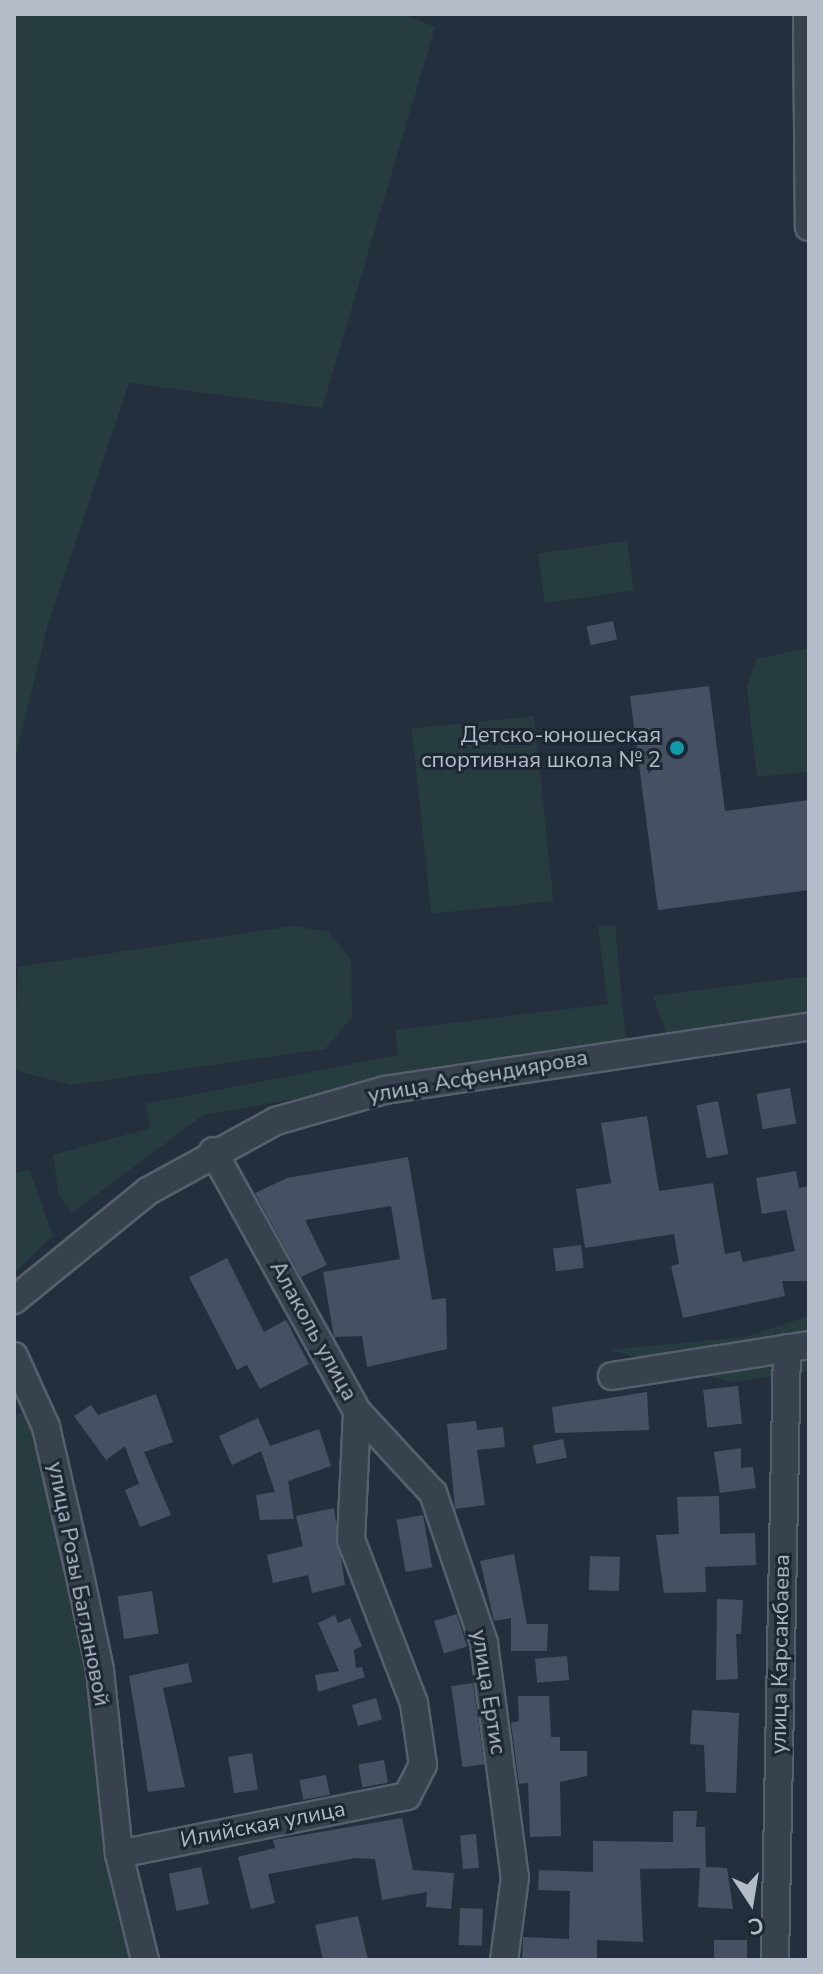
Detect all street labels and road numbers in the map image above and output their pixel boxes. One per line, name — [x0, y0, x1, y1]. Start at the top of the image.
street label: улица Асфендиярова — [366, 1045, 590, 1109]
street label: Алаколь улица — [264, 1256, 362, 1406]
street label: улица Розы Баглановой — [41, 1460, 115, 1708]
street label: улица Карсакбаева — [766, 1554, 796, 1754]
street label: улица Ертис — [465, 1628, 511, 1756]
street label: Илийская улица — [178, 1796, 348, 1854]

